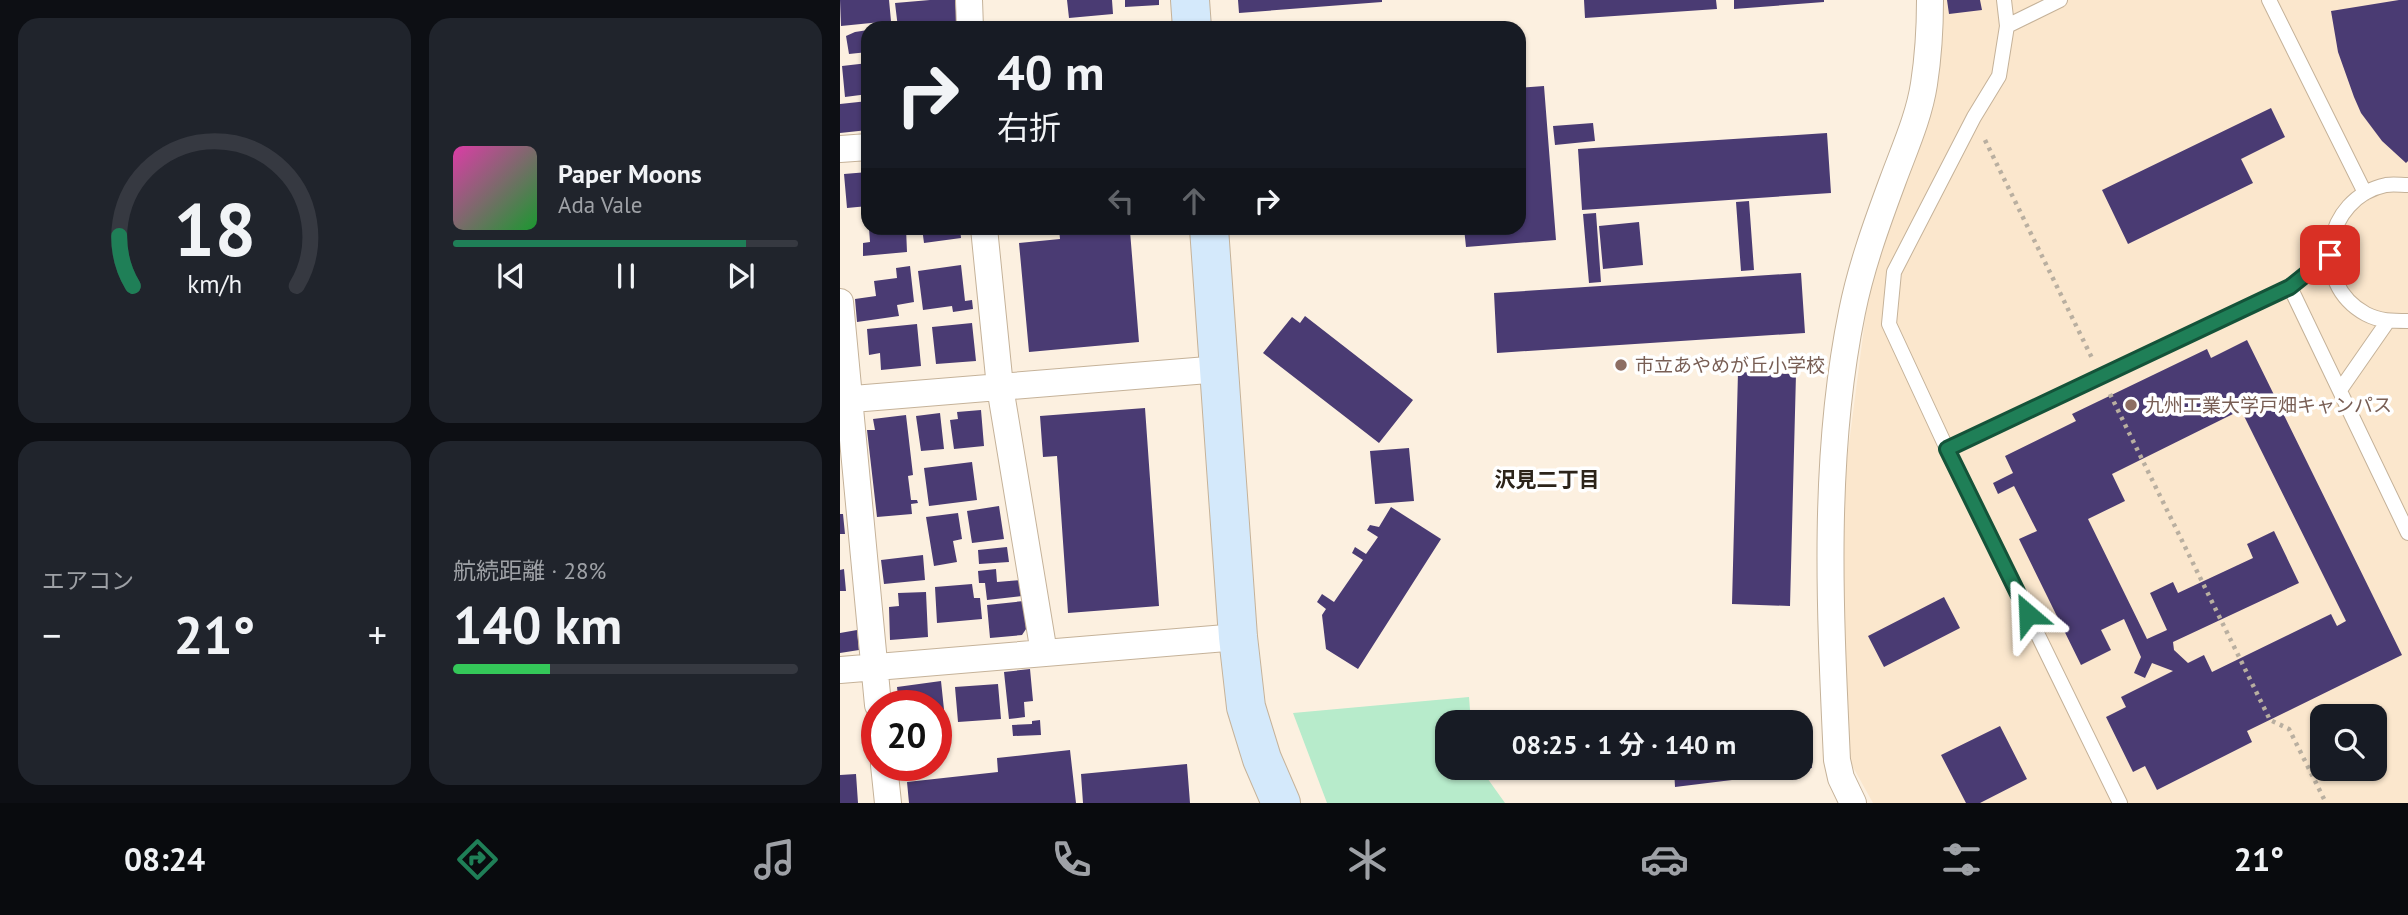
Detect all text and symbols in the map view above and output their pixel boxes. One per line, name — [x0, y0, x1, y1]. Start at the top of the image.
text: 40 m — [997, 40, 1104, 104]
icon: right — [882, 49, 973, 140]
text: 右折 — [997, 106, 1061, 148]
text: Paper Moons — [558, 157, 702, 190]
icon: left — [1102, 182, 1140, 220]
icon: ahead — [1175, 182, 1213, 220]
icon: right — [1248, 182, 1286, 220]
text: 18 — [173, 183, 256, 277]
text: Ada Vale — [558, 190, 642, 219]
pin — [2300, 225, 2360, 285]
icon: arrive — [2311, 236, 2349, 274]
icon: previous — [492, 257, 530, 295]
icon: pause — [607, 257, 645, 295]
icon: next — [722, 257, 760, 295]
text: km/h — [187, 268, 242, 300]
place label: 市立あやめが丘小学校 — [1635, 353, 1825, 377]
marker: 市立あやめが丘小学校 — [1613, 357, 1629, 373]
place label: 九州工業大学戸畑キャンパス — [2145, 393, 2392, 417]
marker: 九州工業大学戸畑キャンパス — [2123, 397, 2139, 413]
district label: 沢見二丁目 — [1495, 466, 1600, 493]
text: 航続距離 · 28% — [453, 556, 606, 585]
text: エアコン — [42, 566, 134, 595]
position arrow — [1991, 577, 2065, 651]
text: 140 km — [453, 591, 622, 658]
text: 21° — [174, 601, 255, 668]
text: − — [42, 610, 61, 659]
text: + — [368, 610, 387, 659]
speed limit sign: 20 — [861, 690, 952, 781]
map controls — [2310, 704, 2387, 781]
button: search — [2310, 704, 2387, 781]
text: 08:25 · 1 分 · 140 m — [1512, 728, 1736, 761]
icon: directions — [453, 835, 502, 884]
icon: music — [750, 835, 799, 884]
icon: phone — [1047, 835, 1096, 884]
icon: climate — [1343, 835, 1392, 884]
icon: car — [1640, 835, 1689, 884]
icon: filters — [1937, 835, 1986, 884]
text: 08:24 — [124, 838, 205, 880]
text: 21° — [2234, 838, 2284, 880]

